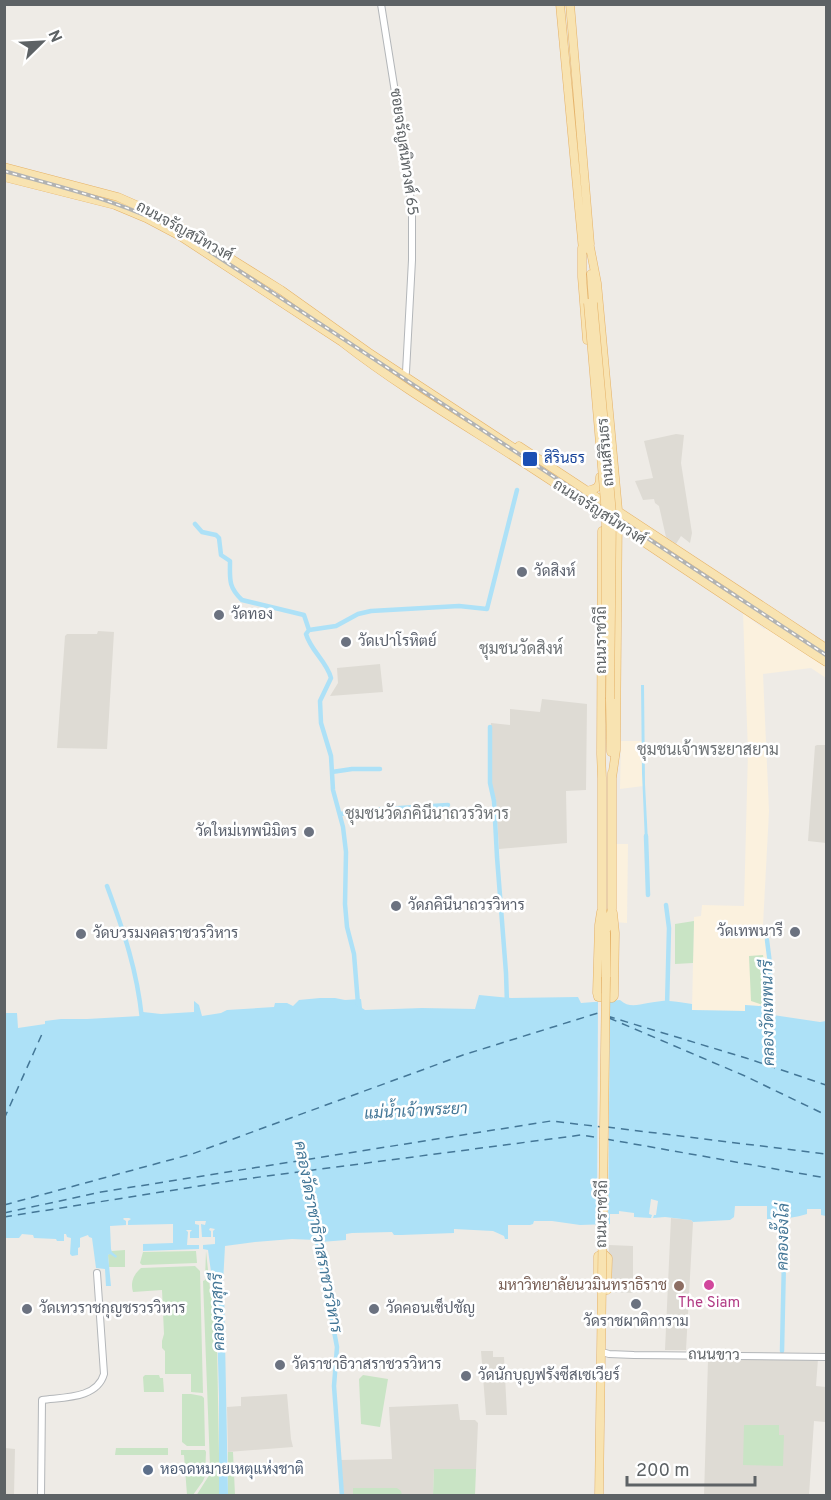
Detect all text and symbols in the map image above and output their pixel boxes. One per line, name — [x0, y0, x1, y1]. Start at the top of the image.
north arrow — [12, 12, 72, 72]
text: N — [42, 27, 65, 46]
street label: ซอยจรัญสนิทวงศ์ 65 — [385, 87, 423, 217]
street label: ถนนจรัญสนิทวงศ์ — [132, 196, 237, 266]
street label: ถนนสิรินธร — [594, 417, 619, 487]
place label: สิรินธร — [544, 449, 585, 469]
marker: สิรินธร — [521, 450, 539, 468]
street label: ถนนจรัญสนิทวงศ์ — [549, 474, 650, 550]
place label: วัดสิงห์ — [534, 561, 576, 582]
marker: วัดสิงห์ — [515, 565, 529, 579]
place label: วัดทอง — [231, 605, 273, 625]
street label: ถนนราชวิถี — [591, 606, 612, 674]
marker: วัดทอง — [212, 608, 226, 622]
place label: วัดเปาโรหิตย์ — [358, 631, 436, 652]
marker: วัดเปาโรหิตย์ — [339, 635, 353, 649]
district label: ชุมชนวัดสิงห์ — [479, 636, 563, 660]
district label: ชุมชนเจ้าพระยาสยาม — [637, 739, 779, 761]
district label: ชุมชนวัดภคินีนาถวรวิหาร — [345, 802, 509, 825]
place label: วัดใหม่เทพนิมิตร — [196, 821, 297, 842]
marker: วัดใหม่เทพนิมิตร — [302, 825, 316, 839]
place label: วัดภคินีนาถวรวิหาร — [408, 895, 525, 916]
marker: วัดภคินีนาถวรวิหาร — [389, 899, 403, 913]
place label: วัดเทพนารี — [717, 921, 783, 942]
place label: วัดบวรมงคลราชวรวิหาร — [93, 924, 238, 944]
marker: วัดเทพนารี — [788, 925, 802, 939]
marker: วัดบวรมงคลราชวรวิหาร — [74, 927, 88, 941]
water label: คลองวัดเทพนารี — [755, 959, 780, 1066]
water label: แม่น้ำเจ้าพระยา — [364, 1093, 468, 1125]
water label: คลองวัดราชาธิวาสราชวรวิหาร — [289, 1139, 348, 1336]
street label: ถนนราชวิถี — [591, 1180, 613, 1248]
water label: คลองอั๊งโล่ — [768, 1202, 795, 1271]
water label: คลองวาสุกรี — [205, 1272, 230, 1351]
place label: มหาวิทยาลัยนวมินทราธิราช — [498, 1276, 667, 1296]
marker: The Siam — [702, 1278, 716, 1292]
marker: มหาวิทยาลัยนวมินทราธิราช — [672, 1279, 686, 1293]
place label: The Siam — [678, 1294, 740, 1313]
place label: วัดคอนเซ็ปชัญ — [386, 1297, 475, 1319]
marker: วัดราชผาติการาม — [629, 1297, 643, 1311]
place label: วัดเทวราชกุญชรวรวิหาร — [39, 1299, 186, 1319]
marker: วัดเทวราชกุญชรวรวิหาร — [20, 1302, 34, 1316]
marker: วัดคอนเซ็ปชัญ — [367, 1302, 381, 1316]
place label: วัดราชผาติการาม — [583, 1312, 689, 1332]
street label: ถนนขาว — [688, 1346, 740, 1366]
place label: วัดราชาธิวาสราชวรวิหาร — [292, 1355, 442, 1375]
marker: วัดราชาธิวาสราชวรวิหาร — [273, 1358, 287, 1372]
place label: วัดนักบุญฟรังซีสเซเวียร์ — [478, 1365, 620, 1386]
marker: วัดนักบุญฟรังซีสเซเวียร์ — [459, 1369, 473, 1383]
scale bar — [627, 1449, 754, 1487]
place label: หอจดหมายเหตุแห่งชาติ — [160, 1459, 304, 1480]
text: 200 m — [636, 1460, 689, 1483]
marker: หอจดหมายเหตุแห่งชาติ — [141, 1463, 155, 1477]

